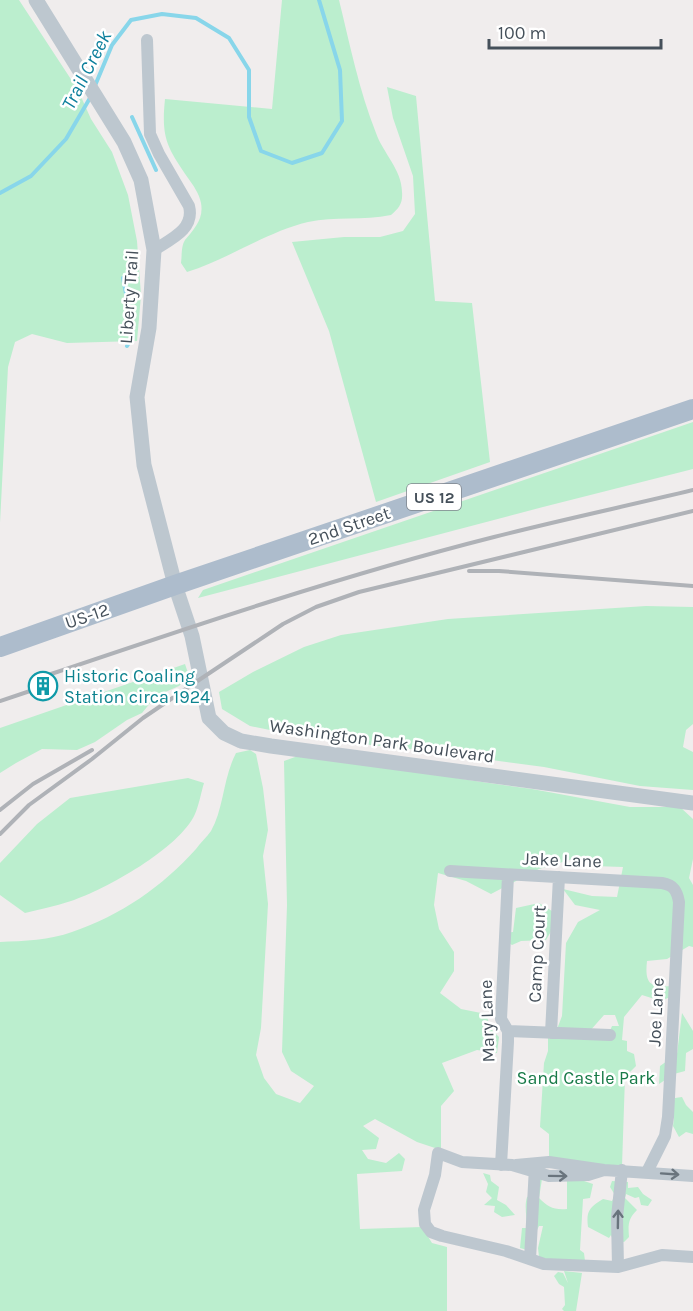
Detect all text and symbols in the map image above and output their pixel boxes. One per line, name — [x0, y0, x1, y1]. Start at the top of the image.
scale bar — [489, 12, 662, 50]
text: 100 m — [498, 22, 546, 44]
water label: Trail Creek — [57, 26, 117, 114]
street label: Liberty Trail — [115, 249, 143, 345]
road number: US 12 — [407, 484, 461, 510]
street label: 2nd Street — [305, 502, 393, 550]
street label: US-12 — [62, 598, 112, 634]
place label: Historic Coaling Station circa 1924 — [64, 665, 210, 708]
building icon: Historic Coaling Station circa 1924 — [27, 670, 59, 702]
street label: Washington Park Boulevard — [268, 714, 496, 768]
street label: Jake Lane — [522, 848, 602, 872]
street label: Camp Court — [523, 904, 551, 1003]
street label: Joe Lane — [643, 977, 669, 1047]
street label: Mary Lane — [475, 979, 499, 1063]
park label: Sand Castle Park — [517, 1067, 655, 1089]
one-way arrow — [660, 1169, 679, 1180]
one-way arrow — [547, 1170, 567, 1182]
one-way arrow — [612, 1209, 623, 1229]

